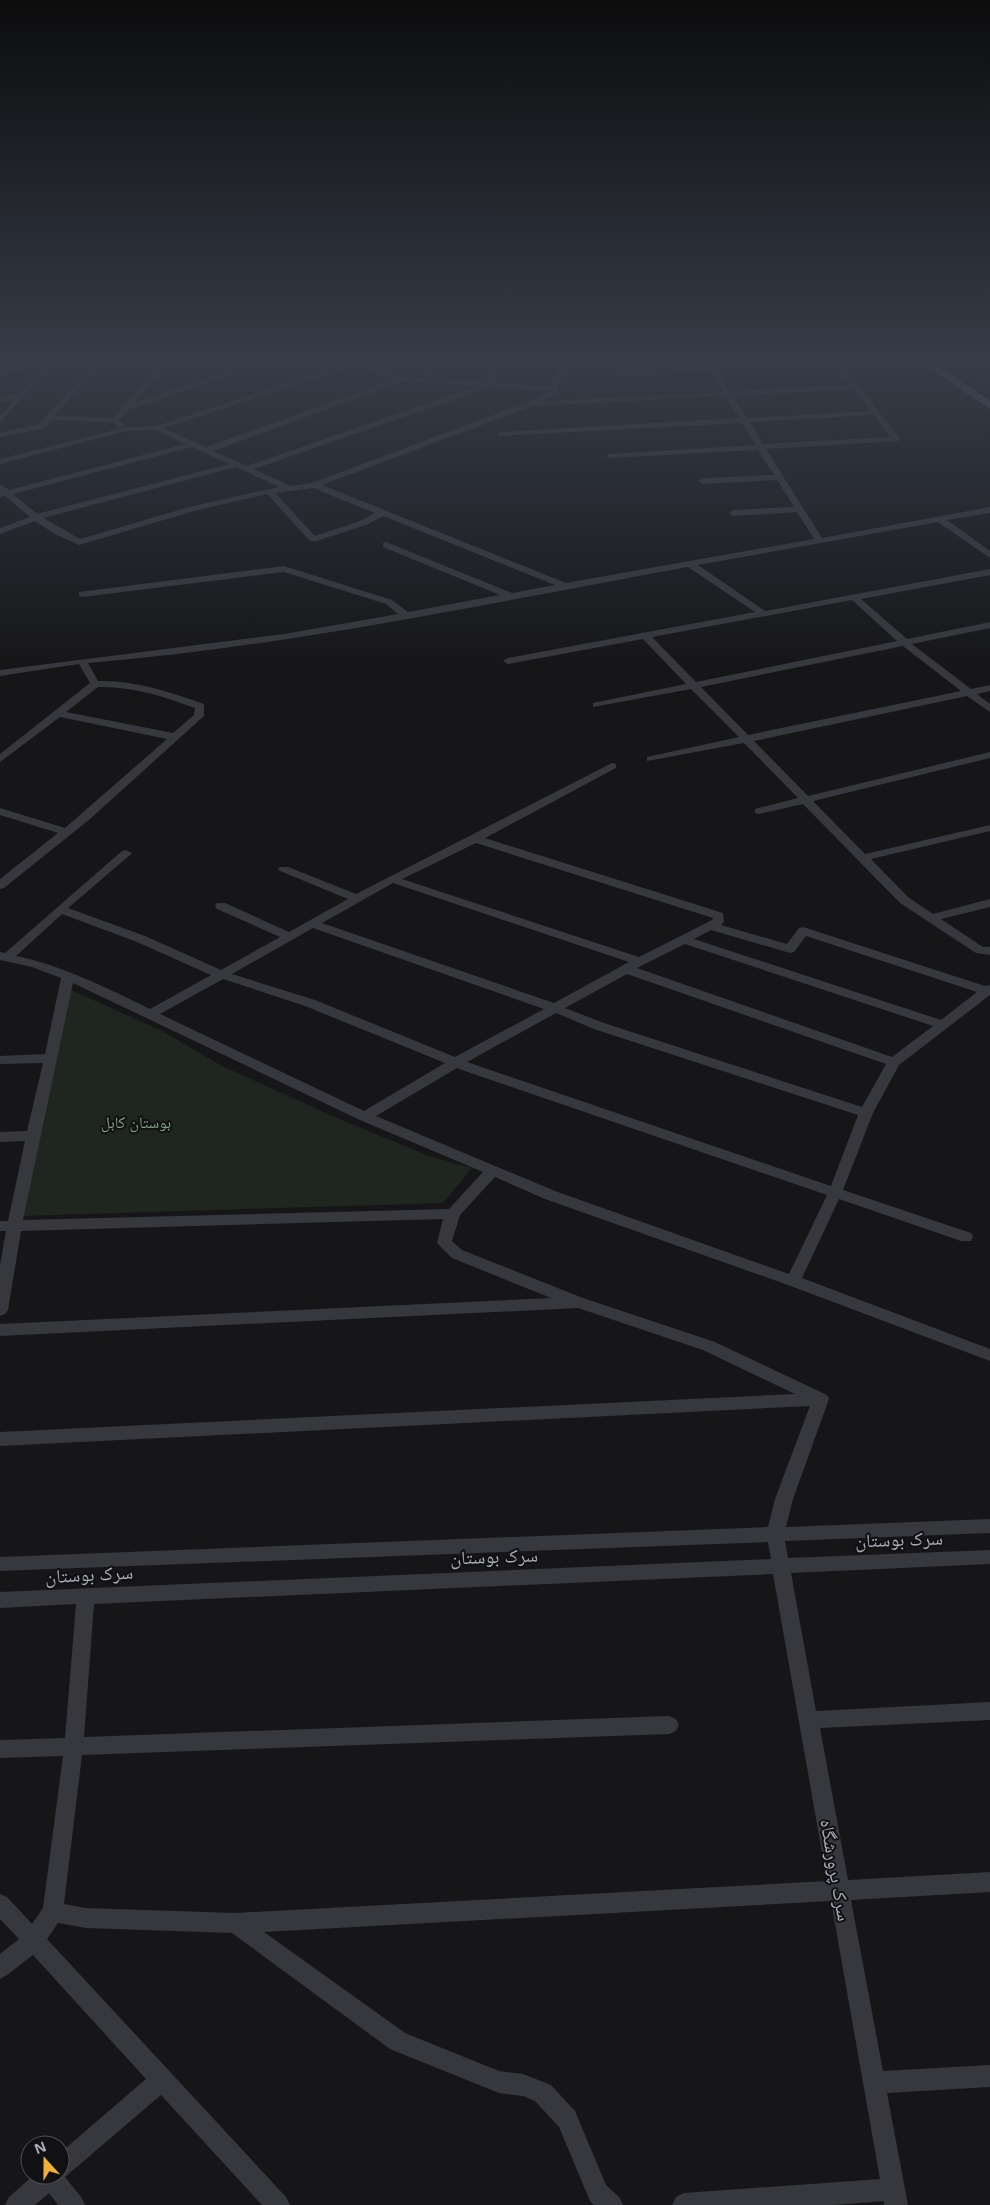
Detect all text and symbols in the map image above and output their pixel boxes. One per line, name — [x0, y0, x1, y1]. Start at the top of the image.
park label: بوستان کابل — [101, 1111, 171, 1133]
street label: سرک بوستان — [854, 1524, 944, 1554]
street label: سرک بوستان — [449, 1541, 539, 1571]
street label: سرک بوستان — [44, 1559, 134, 1589]
street label: سرک پرورشگاه — [814, 1817, 858, 1923]
north arrow — [20, 2135, 70, 2185]
text: N — [31, 2136, 49, 2158]

